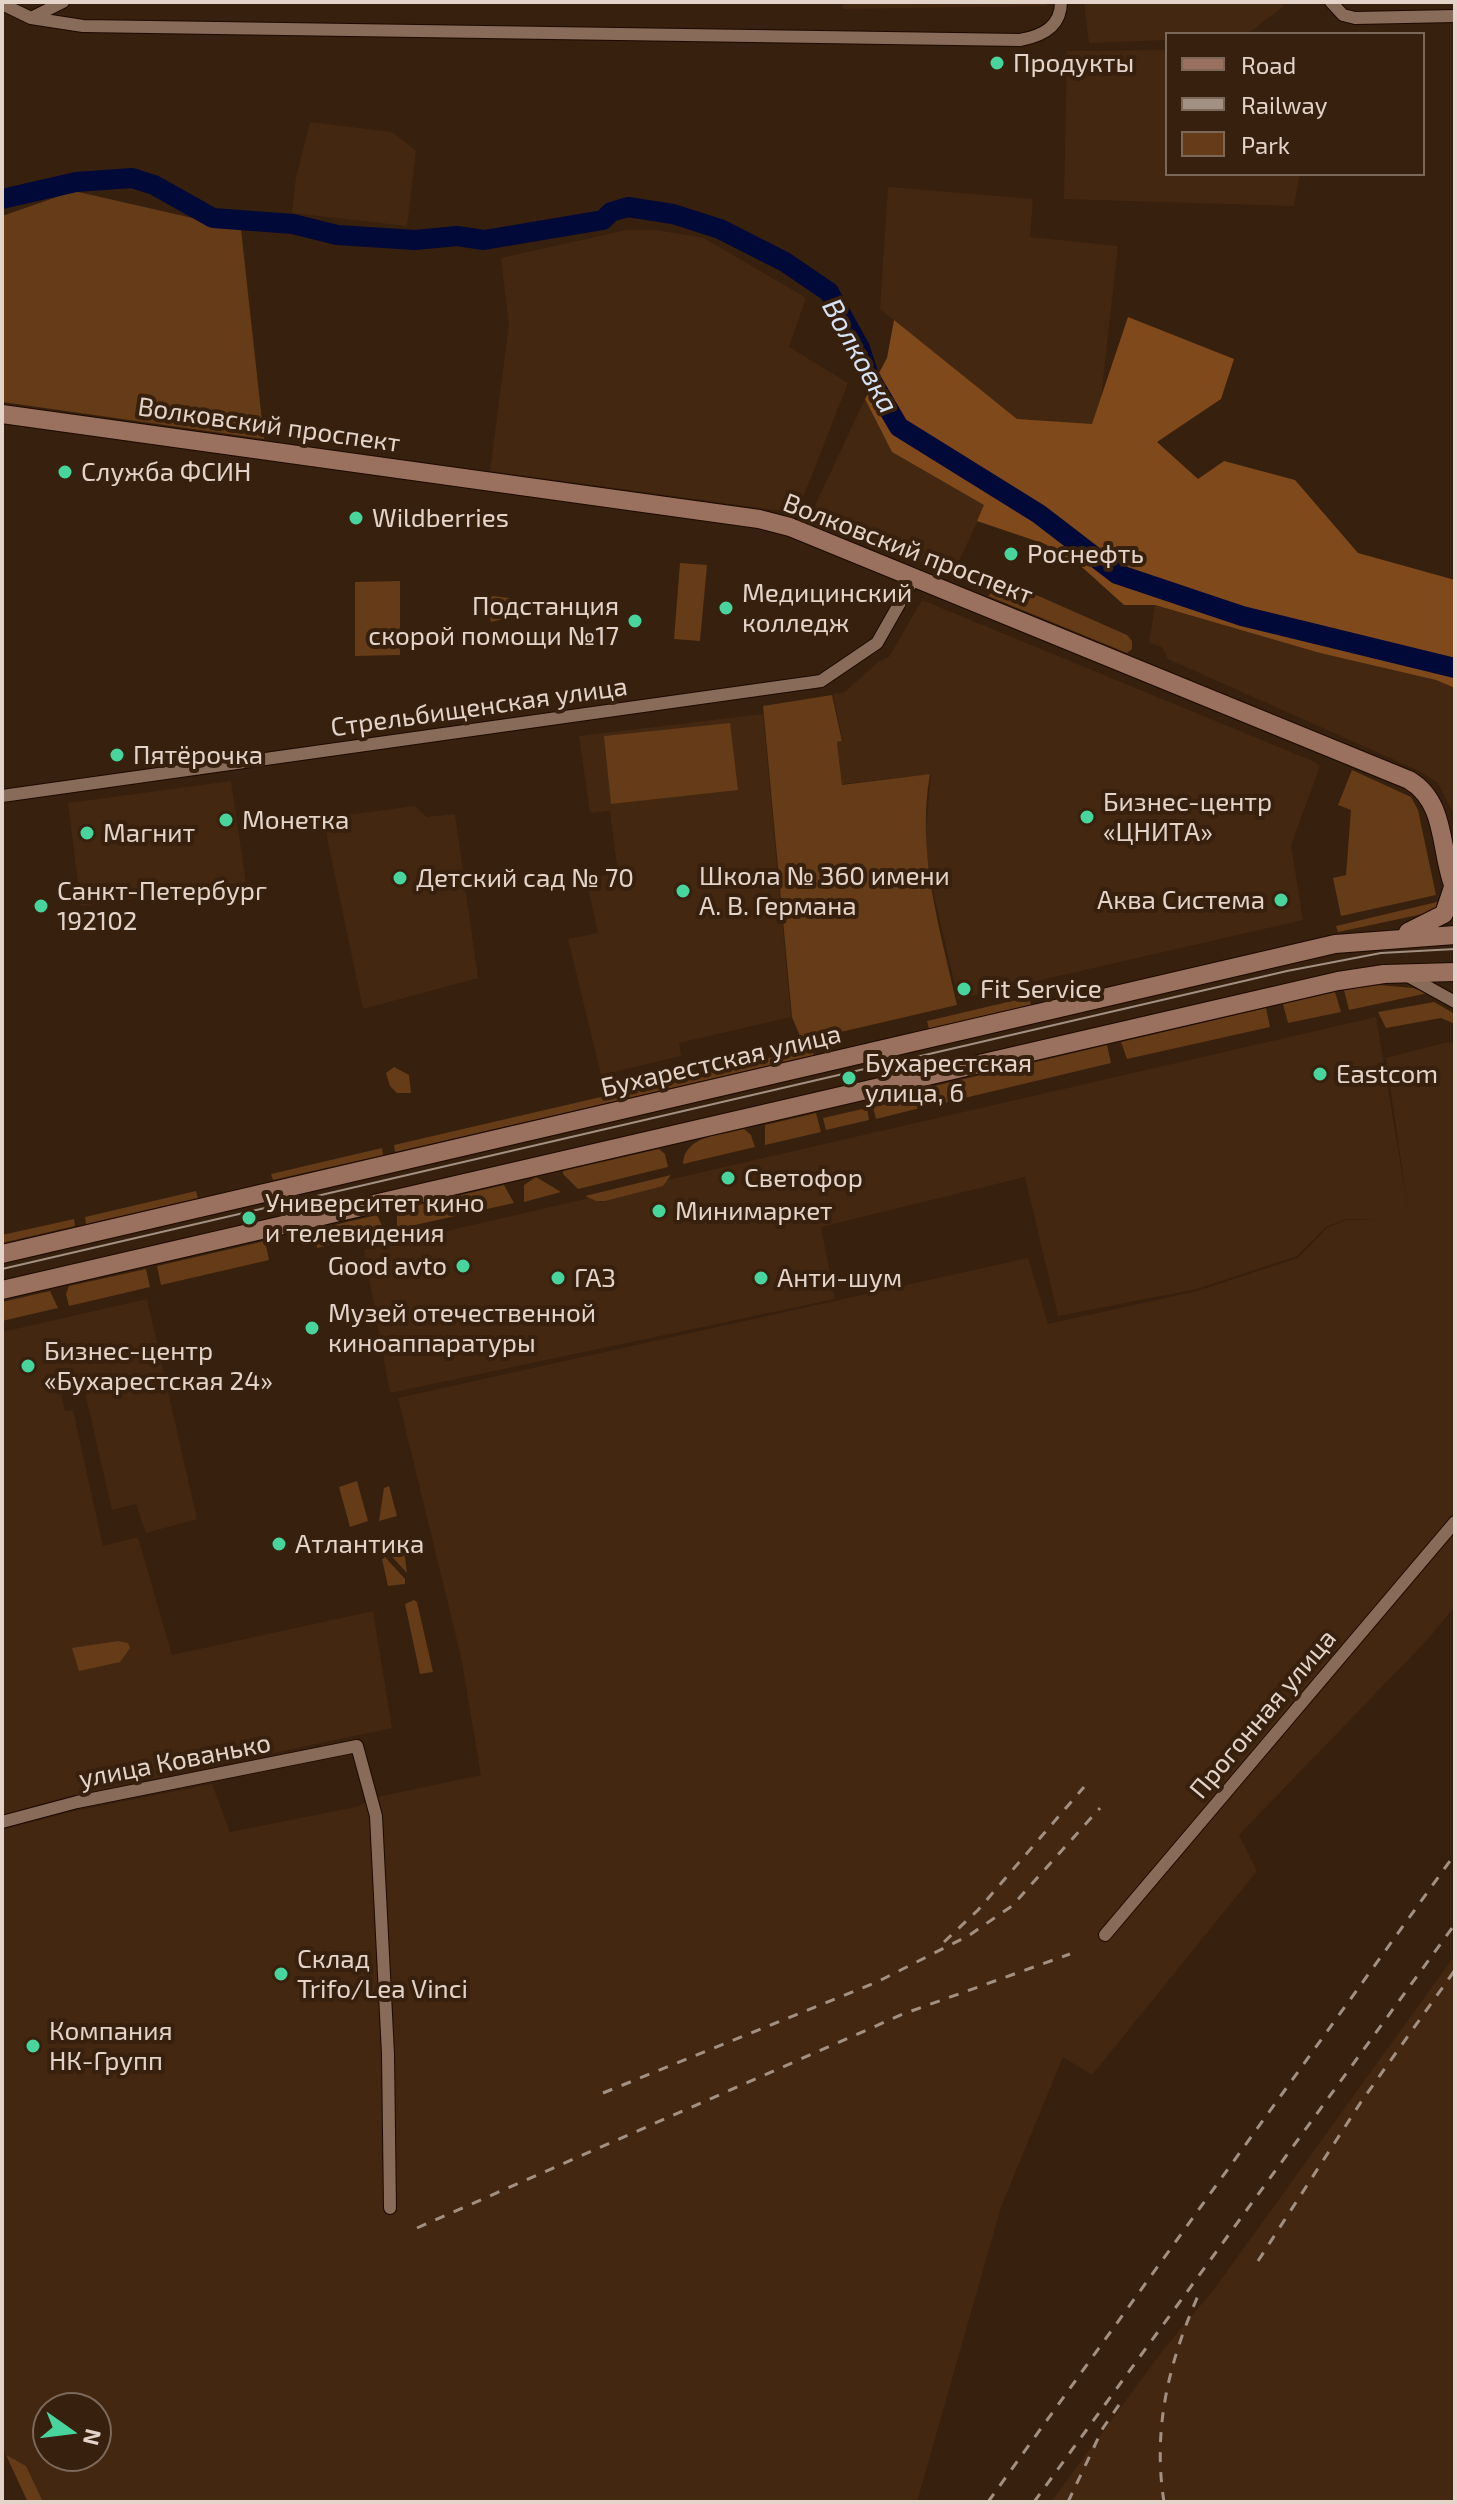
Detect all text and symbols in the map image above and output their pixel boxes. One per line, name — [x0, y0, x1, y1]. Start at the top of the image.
legend — [1165, 32, 1425, 176]
place label: Продукты — [1013, 47, 1134, 79]
text: Road — [1241, 50, 1296, 79]
marker: Продукты — [988, 54, 1006, 72]
text: Railway — [1241, 90, 1327, 119]
text: Park — [1241, 130, 1290, 159]
water label: Волковка — [815, 293, 905, 419]
street label: Волковский проспект — [136, 391, 402, 459]
place label: Служба ФСИН — [81, 456, 251, 488]
marker: Служба ФСИН — [56, 463, 74, 481]
street label: Волковский проспект — [779, 487, 1037, 611]
place label: Wildberries — [372, 502, 509, 534]
marker: Wildberries — [347, 509, 365, 527]
place label: Роснефть — [1027, 538, 1144, 570]
marker: Роснефть — [1002, 545, 1020, 563]
place label: Медицинский колледж — [742, 577, 912, 638]
place label: Подстанция скорой помощи №17 — [368, 590, 619, 652]
marker: Медицинский колледж — [717, 599, 735, 617]
marker: Подстанция скорой помощи №17 — [626, 612, 644, 630]
street label: Стрельбищенская улица — [329, 671, 629, 743]
place label: Пятёрочка — [133, 739, 263, 771]
marker: Пятёрочка — [108, 746, 126, 764]
place label: Бизнес-центр «ЦНИТА» — [1103, 786, 1272, 848]
place label: Монетка — [242, 804, 349, 836]
marker: Бизнес-центр «ЦНИТА» — [1078, 808, 1096, 826]
marker: Монетка — [217, 811, 235, 829]
place label: Магнит — [103, 817, 195, 849]
marker: Магнит — [78, 824, 96, 842]
place label: Школа № 360 имени А. В. Германа — [699, 860, 950, 922]
place label: Детский сад № 70 — [416, 862, 634, 894]
marker: Детский сад № 70 — [391, 869, 409, 887]
place label: Санкт-Петербург 192102 — [57, 875, 267, 936]
marker: Школа № 360 имени А. В. Германа — [674, 882, 692, 900]
place label: Аква Система — [1097, 884, 1265, 916]
marker: Аква Система — [1272, 891, 1290, 909]
marker: Санкт-Петербург 192102 — [32, 897, 50, 915]
place label: Fit Service — [980, 973, 1102, 1005]
marker: Fit Service — [955, 980, 973, 998]
street label: Бухарестская улица — [598, 1018, 844, 1104]
place label: Бухарестская улица, 6 — [865, 1047, 1032, 1108]
place label: Eastcom — [1336, 1058, 1438, 1090]
marker: Eastcom — [1311, 1065, 1329, 1083]
marker: Бухарестская улица, 6 — [840, 1069, 858, 1087]
place label: Светофор — [744, 1162, 863, 1194]
marker: Светофор — [719, 1169, 737, 1187]
place label: Университет кино и телевидения — [265, 1187, 485, 1248]
place label: Минимаркет — [675, 1195, 833, 1227]
marker: Минимаркет — [650, 1202, 668, 1220]
marker: Университет кино и телевидения — [240, 1209, 258, 1227]
place label: Good avto — [328, 1250, 447, 1282]
marker: Good avto — [454, 1257, 472, 1275]
place label: ГАЗ — [574, 1262, 616, 1294]
place label: Анти-шум — [777, 1262, 902, 1294]
marker: ГАЗ — [549, 1269, 567, 1287]
marker: Анти-шум — [752, 1269, 770, 1287]
place label: Музей отечественной киноаппаратуры — [328, 1297, 596, 1358]
marker: Музей отечественной киноаппаратуры — [303, 1319, 321, 1337]
place label: Бизнес-центр «Бухарестская 24» — [44, 1335, 273, 1396]
marker: Бизнес-центр «Бухарестская 24» — [19, 1357, 37, 1375]
place label: Атлантика — [295, 1528, 424, 1560]
marker: Атлантика — [270, 1535, 288, 1553]
street label: Прогонная улица — [1183, 1623, 1343, 1805]
street label: улица Кованько — [76, 1727, 274, 1795]
place label: Склад Trifo/Lea Vinci — [297, 1943, 468, 2004]
marker: Склад Trifo/Lea Vinci — [272, 1965, 290, 1983]
place label: Компания НК-Групп — [49, 2015, 173, 2076]
marker: Компания НК-Групп — [24, 2037, 42, 2055]
north arrow — [32, 2392, 112, 2472]
text: N — [79, 2426, 108, 2448]

